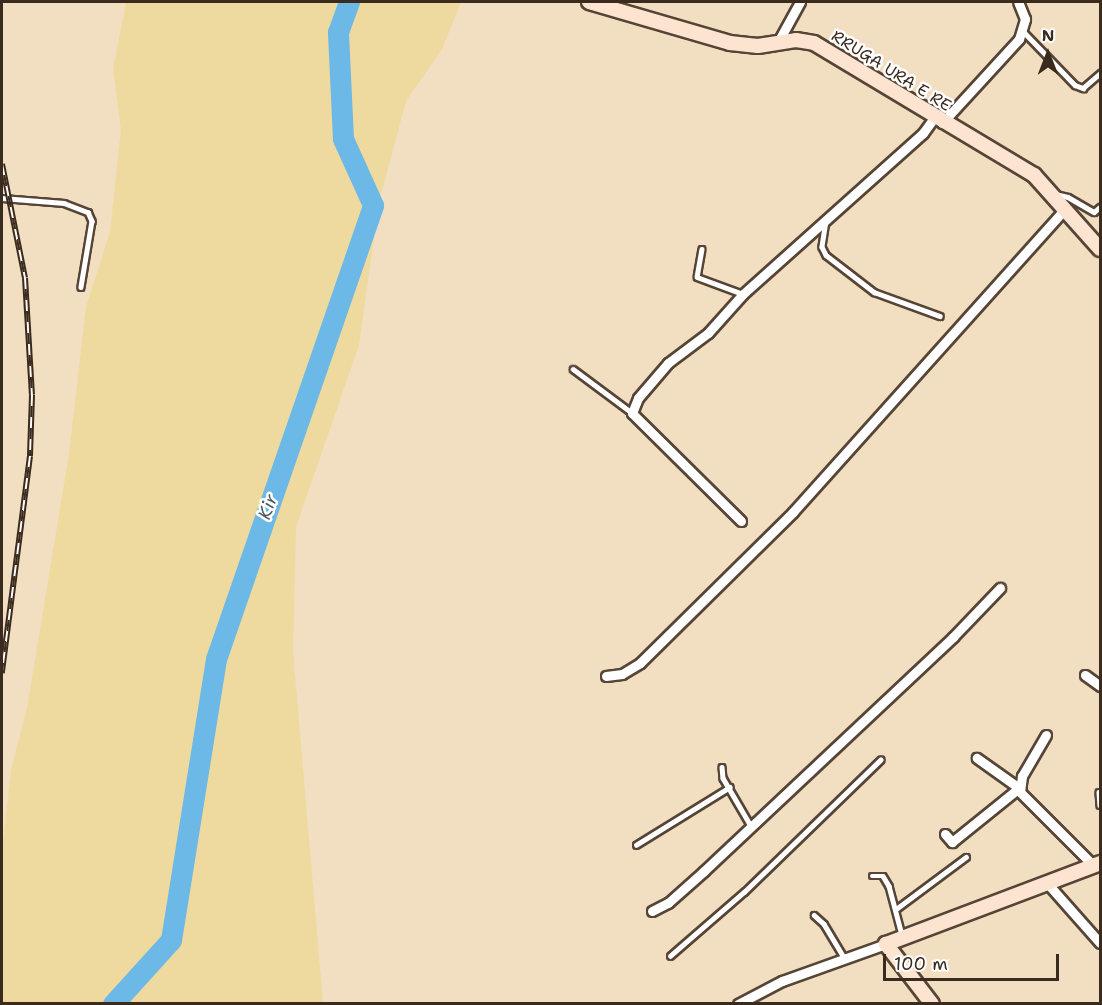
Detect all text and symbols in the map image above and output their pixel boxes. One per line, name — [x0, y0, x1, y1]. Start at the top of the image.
north arrow — [1018, 24, 1078, 84]
text: N — [1042, 25, 1054, 46]
street label: RRUGA URA E RE — [828, 26, 954, 116]
water label: Kir — [254, 491, 282, 523]
scale bar — [886, 942, 1062, 980]
text: 100 m — [894, 952, 948, 976]

